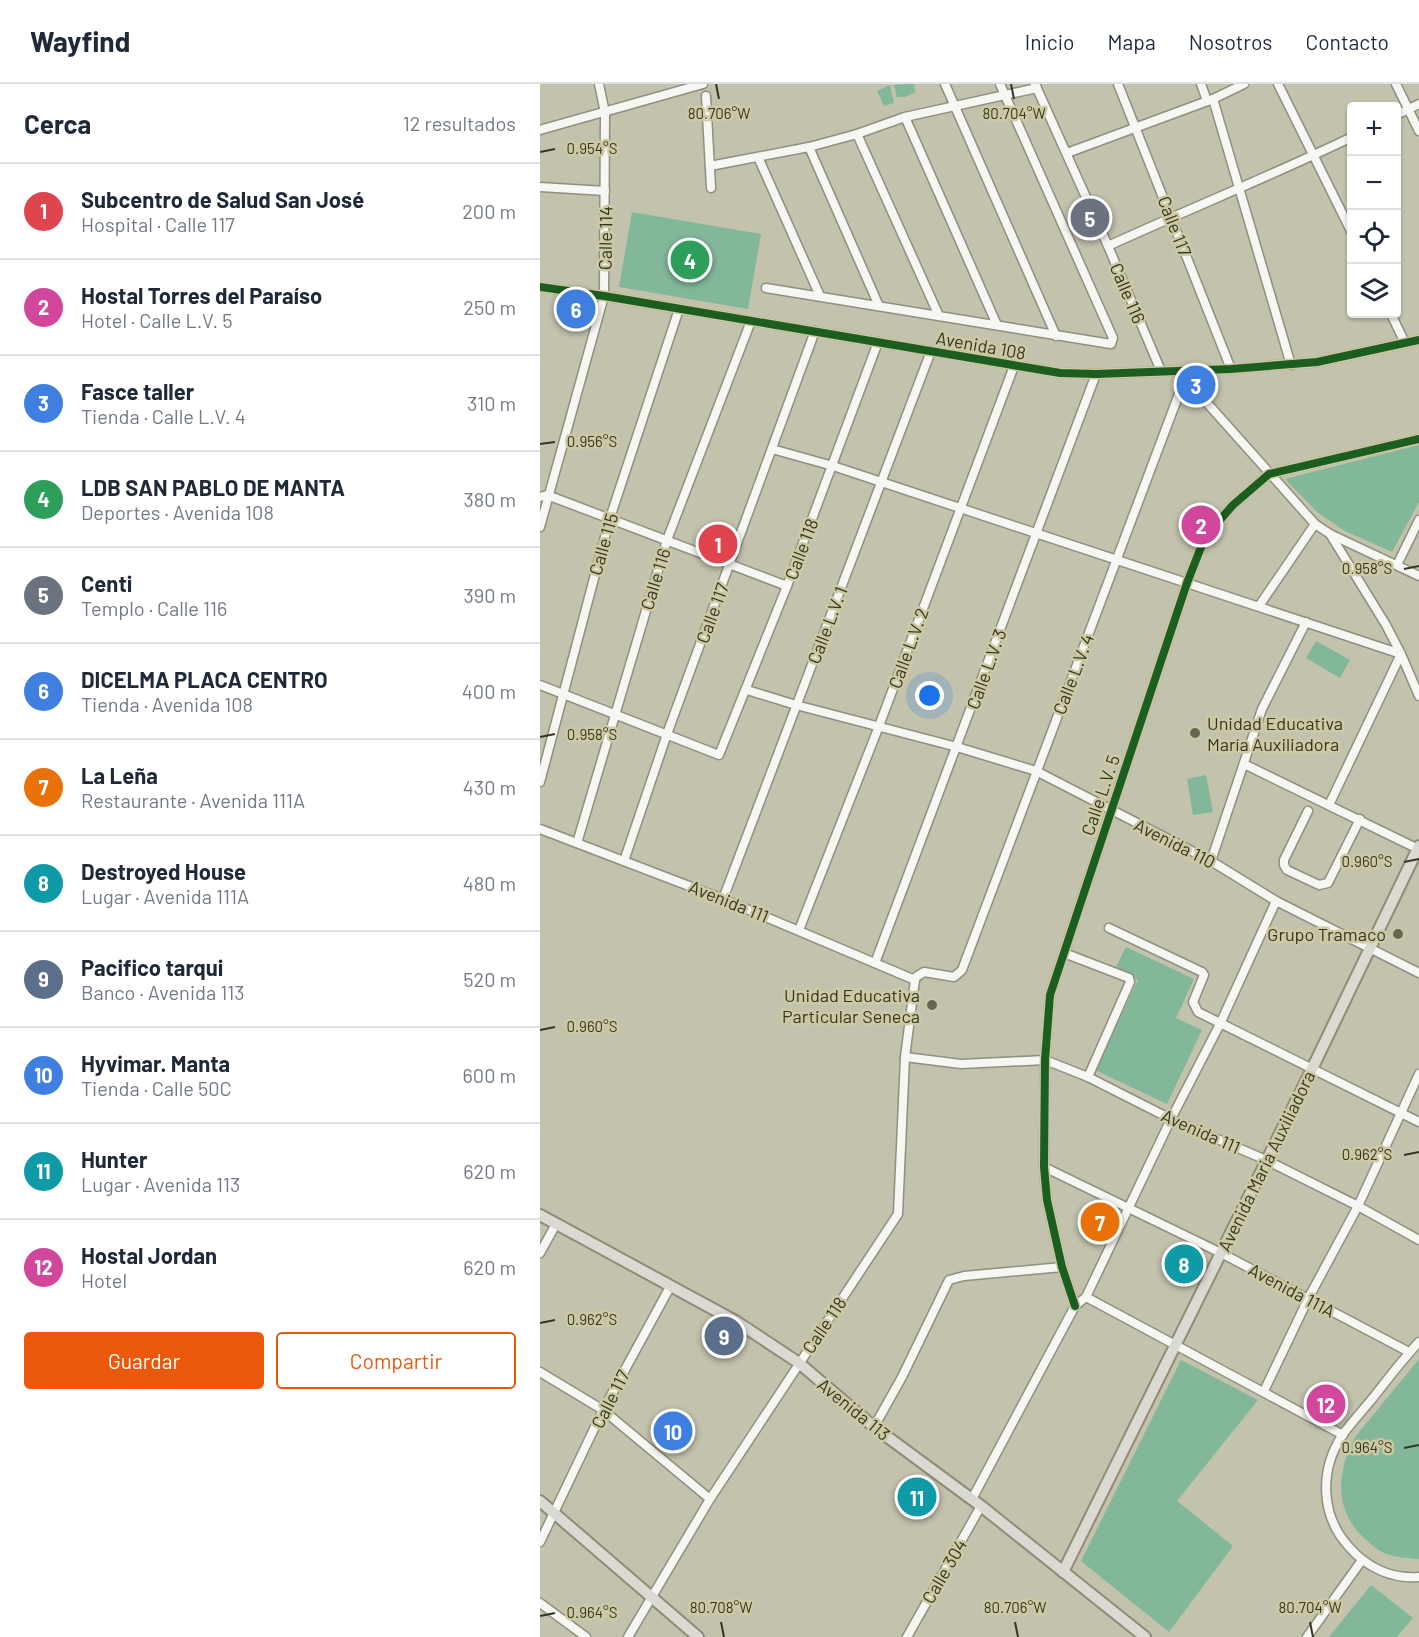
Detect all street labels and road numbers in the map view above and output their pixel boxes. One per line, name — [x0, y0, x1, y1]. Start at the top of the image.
street label: Calle 117 — [1154, 193, 1197, 260]
street label: Calle 114 — [593, 206, 617, 270]
street label: Calle 116 — [1105, 260, 1151, 326]
street label: Avenida 108 — [934, 326, 1028, 364]
street label: Calle 115 — [584, 511, 622, 577]
street label: Calle 118 — [779, 515, 823, 583]
street label: Calle 116 — [635, 545, 675, 613]
street label: Calle 117 — [691, 579, 733, 646]
street label: Calle L.V. 1 — [802, 583, 852, 667]
street label: Calle L.V. 2 — [883, 605, 933, 691]
street label: Calle L.V. 3 — [961, 626, 1011, 712]
street label: Calle L.V. 4 — [1048, 631, 1098, 717]
street label: Calle L.V. 5 — [1076, 752, 1124, 838]
street label: Avenida 110 — [1131, 813, 1219, 873]
street label: Avenida 111 — [686, 875, 772, 927]
street label: Avenida Maria Auxiliadora — [1213, 1067, 1319, 1255]
street label: Avenida 111 — [1158, 1104, 1244, 1158]
street label: Avenida 111A — [1245, 1258, 1339, 1322]
street label: Calle 118 — [797, 1293, 851, 1357]
street label: Calle 117 — [586, 1366, 634, 1432]
street label: Avenida 113 — [813, 1373, 895, 1445]
street label: Calle 304 — [917, 1535, 971, 1607]

